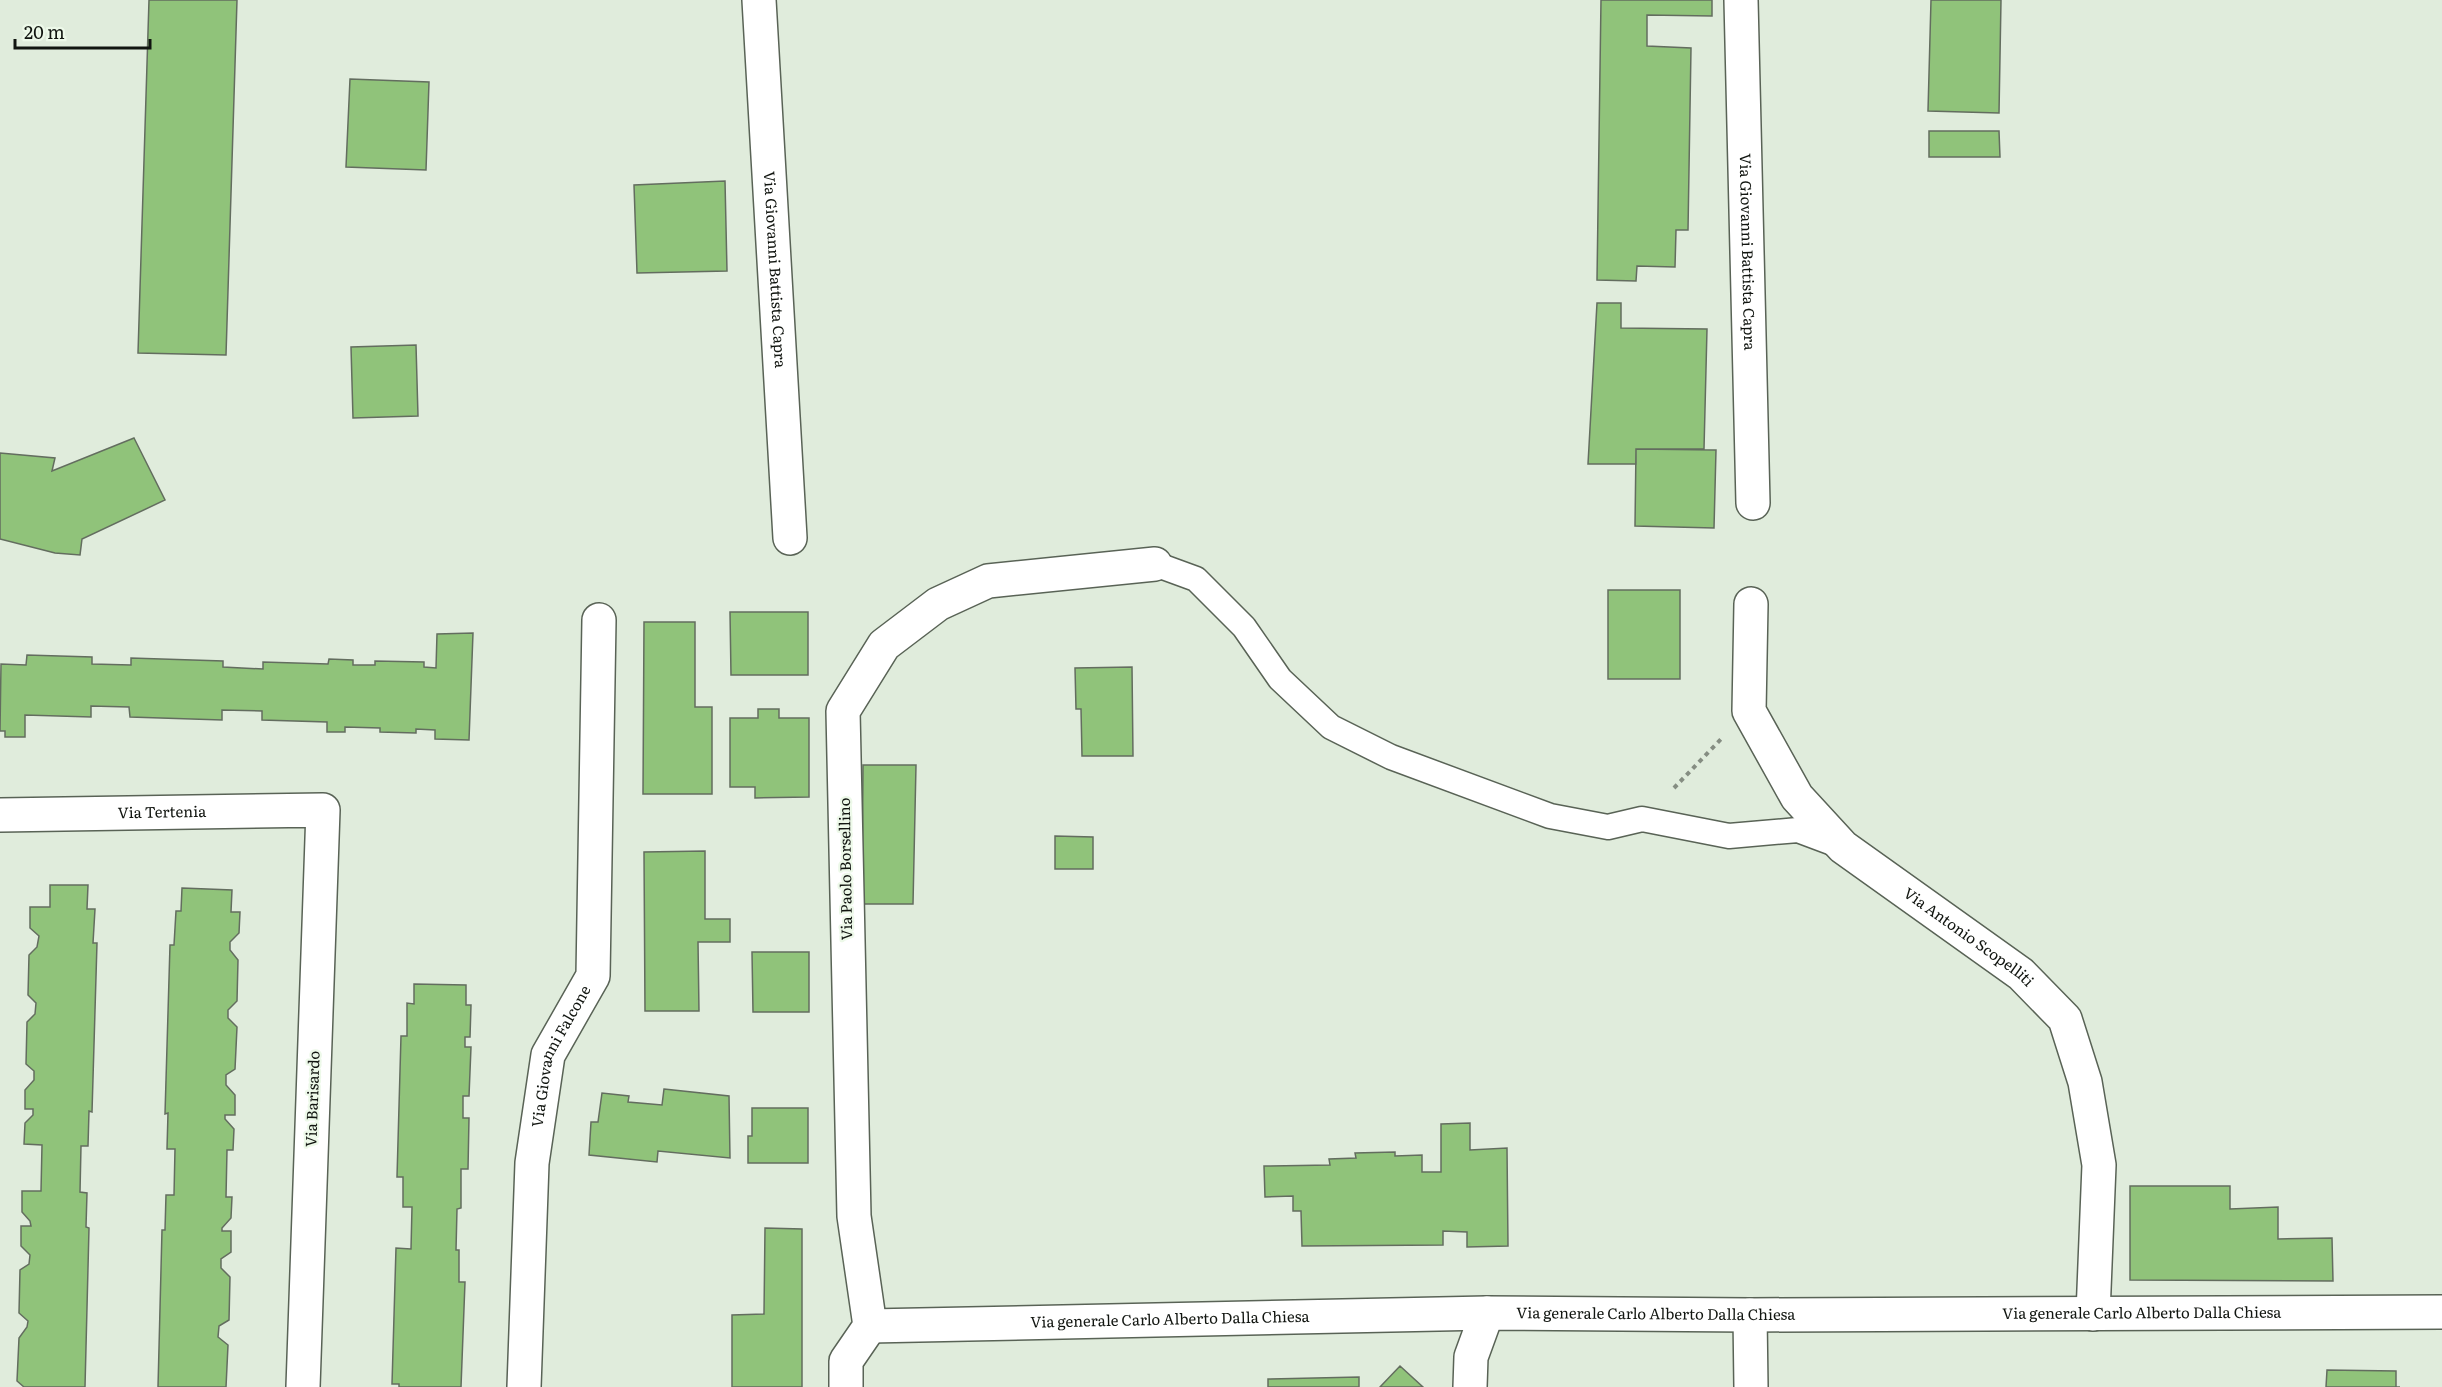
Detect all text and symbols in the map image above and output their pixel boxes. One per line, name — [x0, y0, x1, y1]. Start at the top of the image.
scale bar — [15, 12, 150, 50]
text: 20 m — [24, 18, 65, 45]
street label: Via Giovanni Battista Capra — [1735, 153, 1762, 352]
street label: Via Giovanni Battista Capra — [759, 170, 793, 369]
street label: Via Paolo Borsellino — [832, 797, 857, 941]
street label: Via Tertenia — [118, 799, 207, 823]
street label: Via Antonio Scopelliti — [1899, 881, 2040, 991]
street label: Via Giovanni Falcone — [524, 980, 596, 1129]
street label: Via Barisardo — [298, 1050, 325, 1147]
street label: Via generale Carlo Alberto Dalla Chiesa — [1516, 1300, 1796, 1325]
street label: Via generale Carlo Alberto Dalla Chiesa — [2002, 1300, 2282, 1324]
street label: Via generale Carlo Alberto Dalla Chiesa — [1030, 1304, 1311, 1333]

